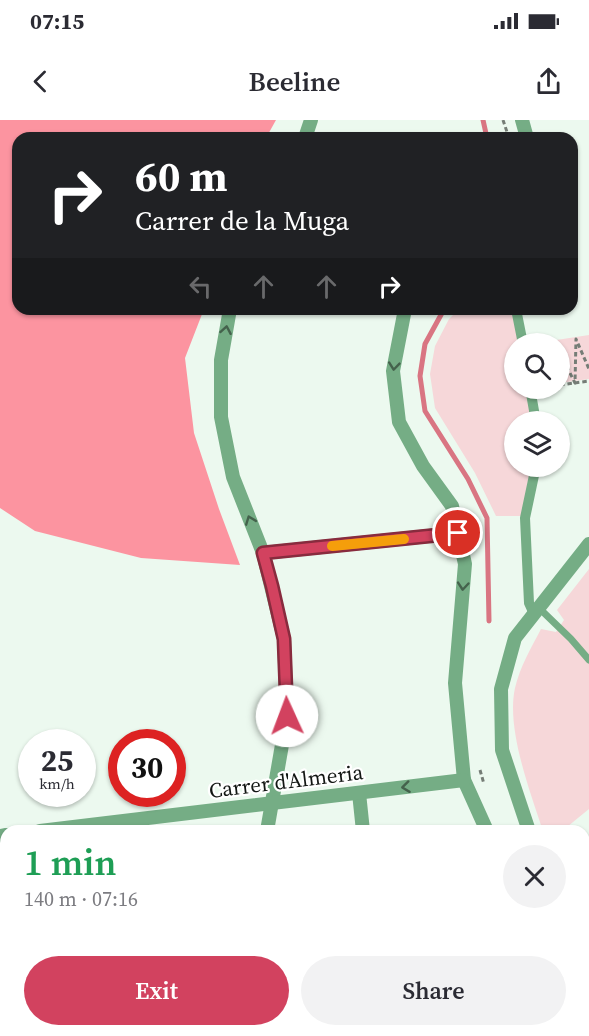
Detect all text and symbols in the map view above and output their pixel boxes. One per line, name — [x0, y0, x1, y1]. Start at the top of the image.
text: 07:15 — [30, 6, 84, 36]
text: Beeline — [249, 63, 340, 100]
icon: back — [24, 65, 57, 98]
icon: share — [532, 65, 565, 98]
text: 60 m — [135, 147, 228, 205]
icon: right — [36, 156, 114, 234]
text: Carrer de la Muga — [135, 202, 349, 239]
icon: left — [184, 270, 217, 303]
icon: ahead — [247, 270, 280, 303]
icon: ahead — [310, 270, 343, 303]
icon: right — [373, 270, 406, 303]
one-way arrow — [219, 325, 232, 335]
map controls — [504, 333, 570, 477]
button: search — [504, 333, 570, 399]
one-way arrow — [388, 362, 401, 371]
button: layers — [504, 411, 570, 477]
pin — [432, 507, 483, 558]
one-way arrow — [245, 515, 257, 526]
icon: arrive — [441, 516, 474, 549]
one-way arrow — [457, 581, 470, 590]
position arrow — [255, 684, 319, 748]
speed limit sign: 30 — [108, 729, 186, 807]
text: 25 — [41, 740, 73, 781]
street label: Carrer d'Almeria — [207, 757, 365, 805]
text: km/h — [39, 773, 75, 794]
one-way arrow — [402, 780, 411, 793]
text: 1 min — [24, 838, 116, 887]
button: close — [503, 845, 566, 908]
text: 140 m · 07:16 — [24, 885, 138, 913]
button: Exit — [24, 956, 289, 1025]
button: Share — [301, 956, 566, 1025]

